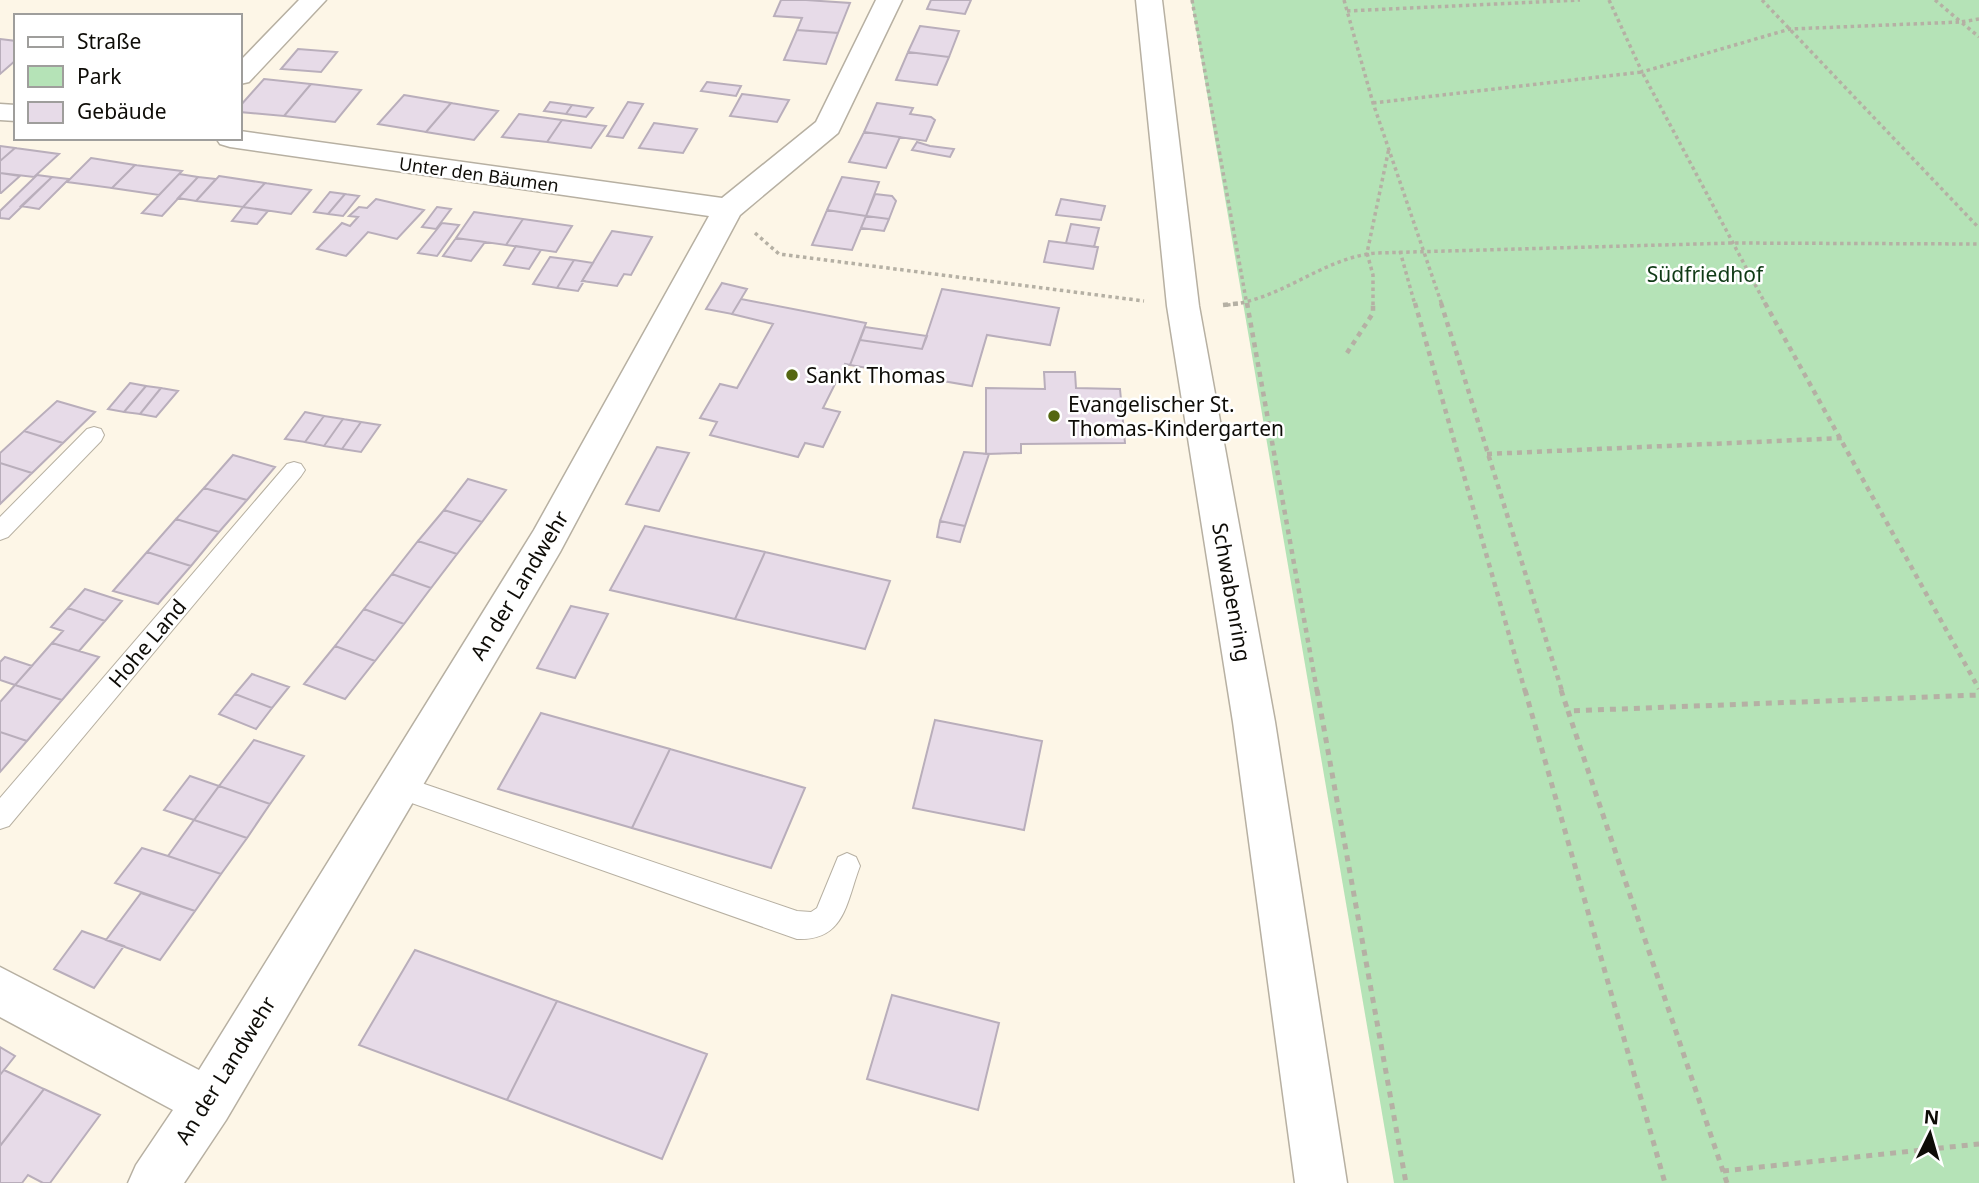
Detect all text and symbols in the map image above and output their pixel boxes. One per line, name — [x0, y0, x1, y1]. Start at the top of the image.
legend — [14, 14, 242, 140]
text: Straße — [77, 27, 141, 55]
text: Park — [77, 62, 122, 90]
text: Gebäude — [77, 97, 167, 125]
street label: Unter den Bäumen — [398, 151, 560, 197]
park label: Südfriedhof — [1647, 260, 1765, 288]
place label: Sankt Thomas — [806, 361, 945, 389]
marker: Sankt Thomas — [784, 367, 800, 383]
place label: Evangelischer St. Thomas-Kindergarten — [1068, 390, 1284, 442]
marker: Evangelischer St. Thomas-Kindergarten — [1046, 408, 1062, 424]
street label: An der Landwehr — [463, 505, 575, 665]
street label: Schwabenring — [1206, 520, 1258, 664]
street label: Hohe Land — [102, 593, 192, 693]
street label: An der Landwehr — [168, 990, 282, 1149]
north arrow — [1895, 1099, 1965, 1169]
text: N — [1923, 1103, 1940, 1131]

